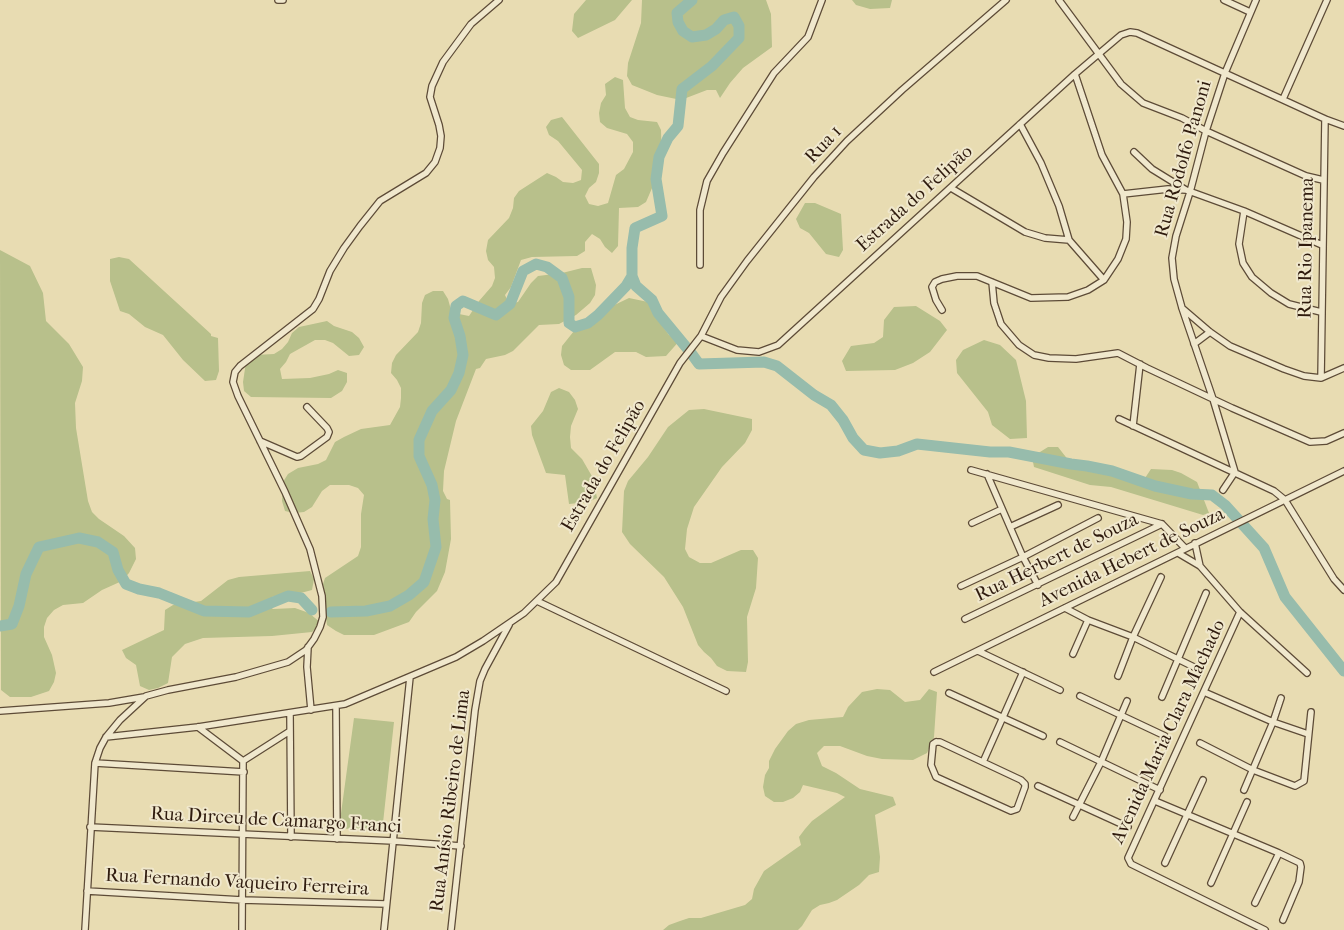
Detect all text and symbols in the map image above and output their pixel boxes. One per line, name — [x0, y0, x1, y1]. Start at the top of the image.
street label: Rua Rodolfo Panoni — [1151, 78, 1217, 240]
street label: Rua 1 — [801, 121, 847, 169]
street label: Estrada do Felipão — [852, 141, 978, 257]
street label: Rua Rio Ipanema — [1294, 177, 1320, 319]
street label: Estrada do Felipão — [557, 396, 651, 536]
street label: Avenida Hebert de Souza — [1035, 503, 1229, 613]
street label: Rua Herbert de Souza — [972, 509, 1142, 607]
street label: Avenida Maria Clara Machado — [1107, 616, 1231, 848]
street label: Rua Anísio Ribeiro de Lima — [426, 689, 476, 913]
street label: Rua Dirceu de Camargo Franci — [150, 803, 402, 839]
street label: Rua Fernando Vaqueiro Ferreira — [105, 865, 369, 901]

